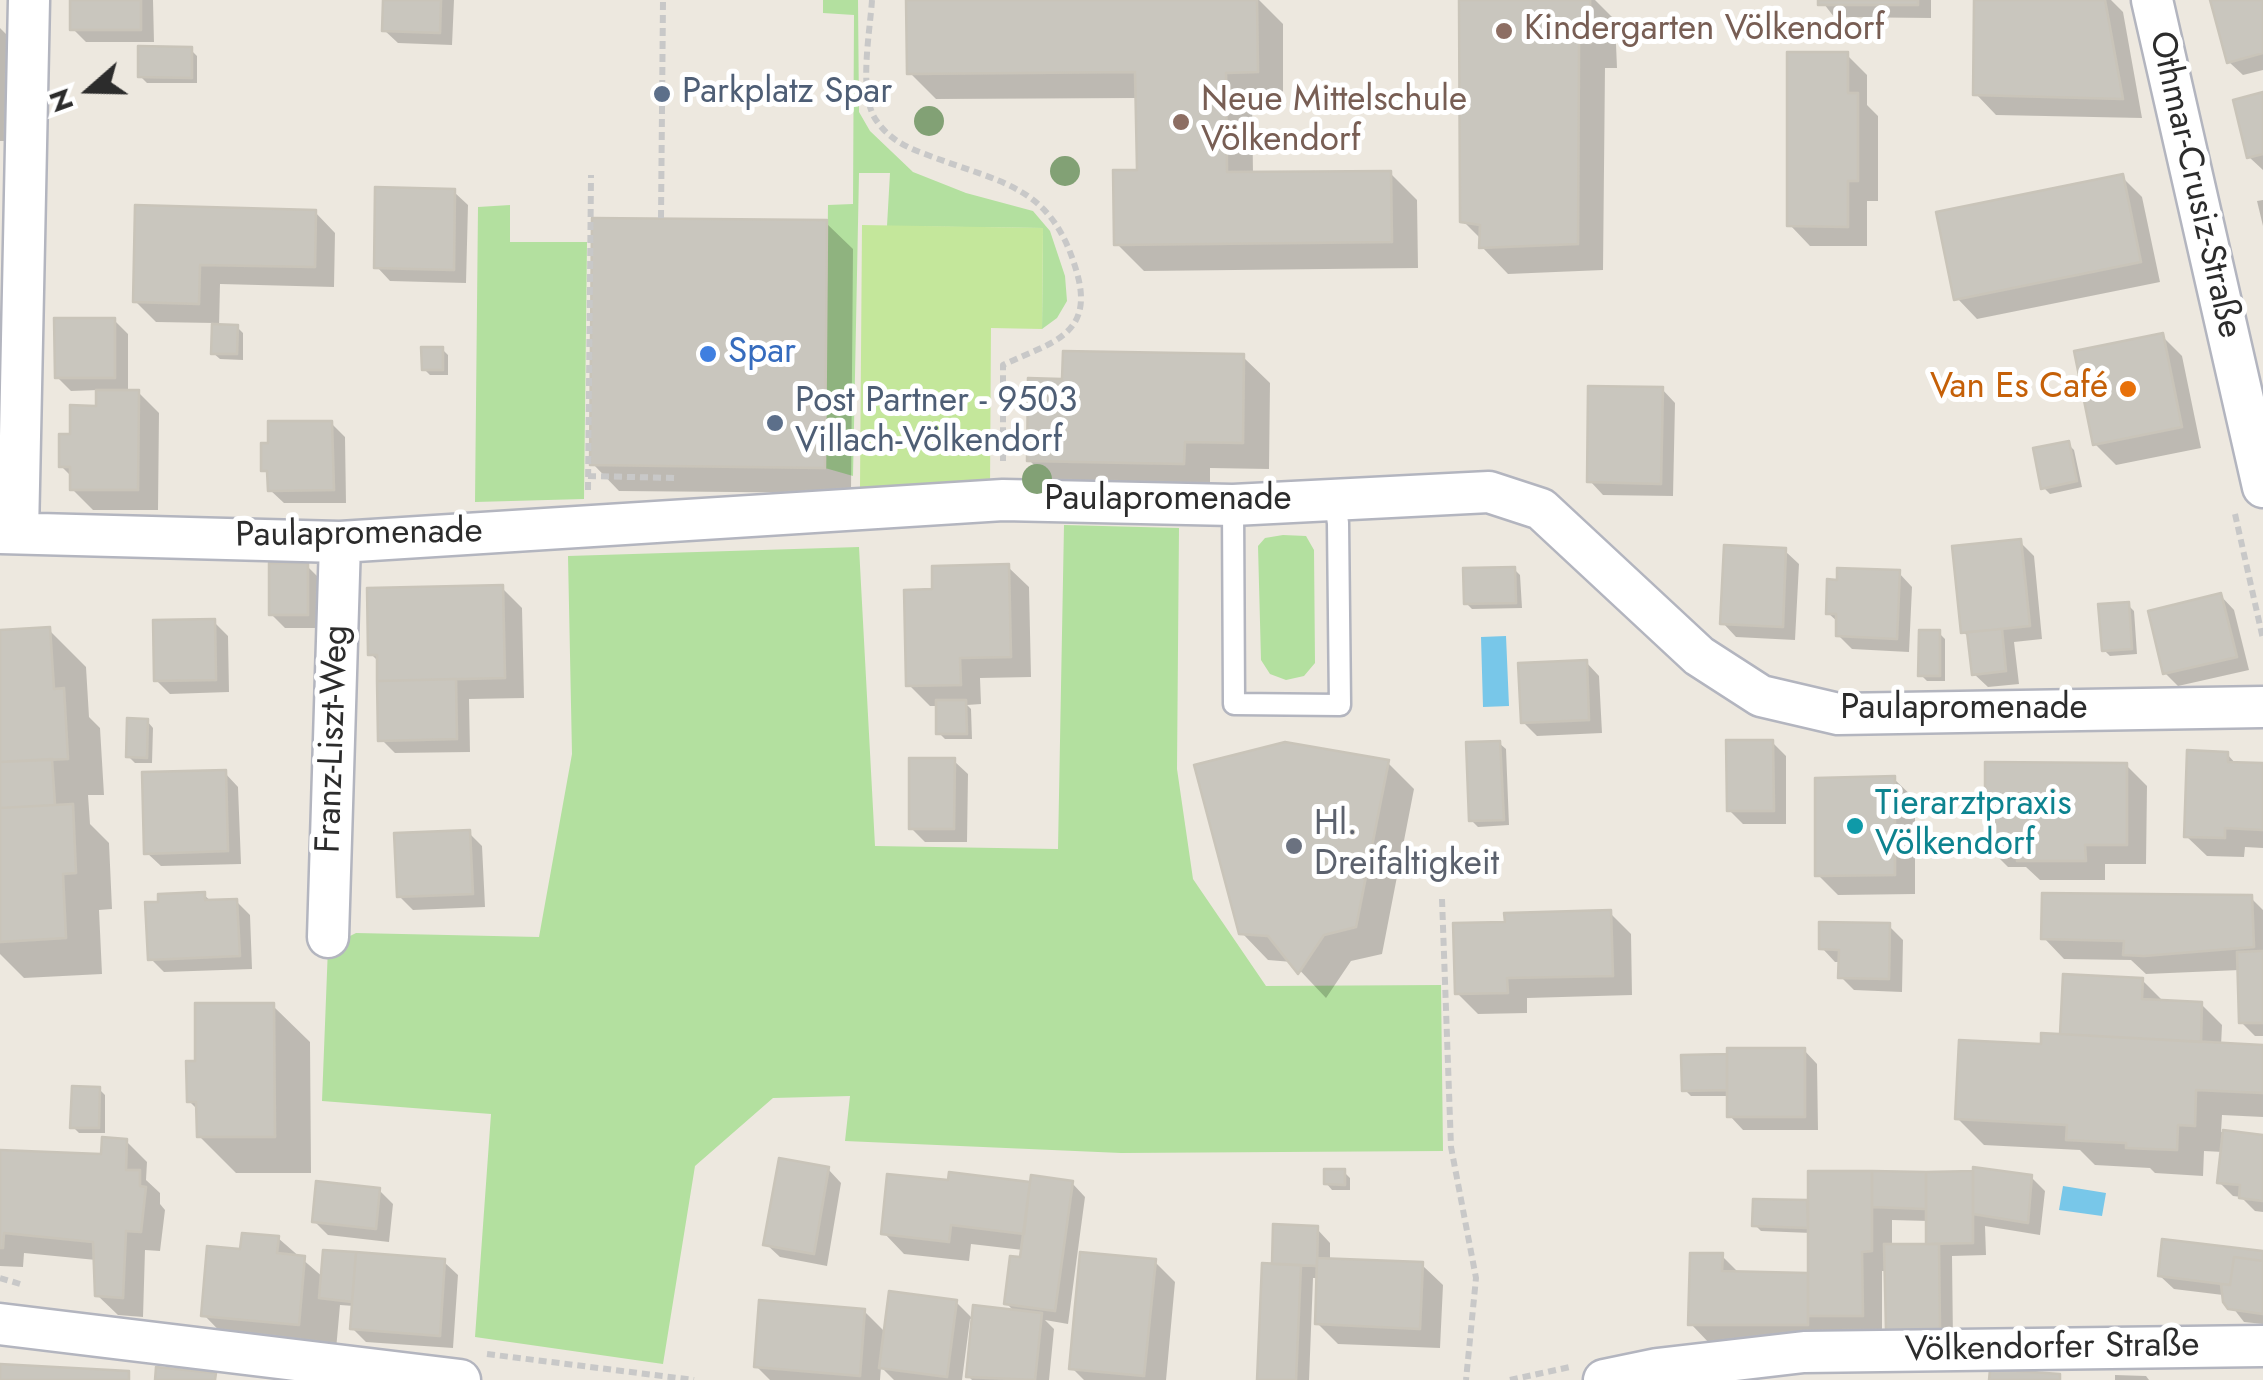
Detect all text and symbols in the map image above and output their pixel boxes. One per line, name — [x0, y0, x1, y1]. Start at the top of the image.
place label: Kindergarten Völkendorf — [1524, 10, 1885, 52]
marker: Kindergarten Völkendorf — [1493, 20, 1515, 42]
street label: Othmar-Crusiz-Straße — [2138, 28, 2250, 342]
north arrow — [40, 40, 140, 140]
place label: Parkplatz Spar — [682, 73, 892, 115]
place label: Neue Mittelschule Völkendorf — [1201, 81, 1467, 163]
text: N — [38, 83, 84, 118]
marker: Parkplatz Spar — [651, 83, 673, 105]
marker: Neue Mittelschule Völkendorf — [1170, 111, 1192, 133]
place label: Spar — [728, 333, 796, 375]
marker: Spar — [697, 343, 719, 365]
place label: Van Es Café — [1930, 368, 2108, 410]
marker: Van Es Café — [2117, 378, 2139, 400]
place label: Post Partner - 9503 Villach-Völkendorf — [795, 382, 1077, 464]
marker: Post Partner - 9503 Villach-Völkendorf — [764, 412, 786, 434]
street label: Paulapromenade — [1044, 480, 1292, 522]
street label: Paulapromenade — [235, 512, 483, 558]
street label: Franz-Liszt-Weg — [309, 624, 359, 854]
street label: Paulapromenade — [1840, 689, 2088, 731]
place label: Tierarztpraxis Völkendorf — [1875, 785, 2071, 867]
place label: Hl. Dreifaltigkeit — [1314, 805, 1499, 887]
marker: Tierarztpraxis Völkendorf — [1844, 815, 1866, 837]
marker: Hl. Dreifaltigkeit — [1283, 835, 1305, 857]
street label: Völkendorfer Straße — [1904, 1325, 2200, 1373]

